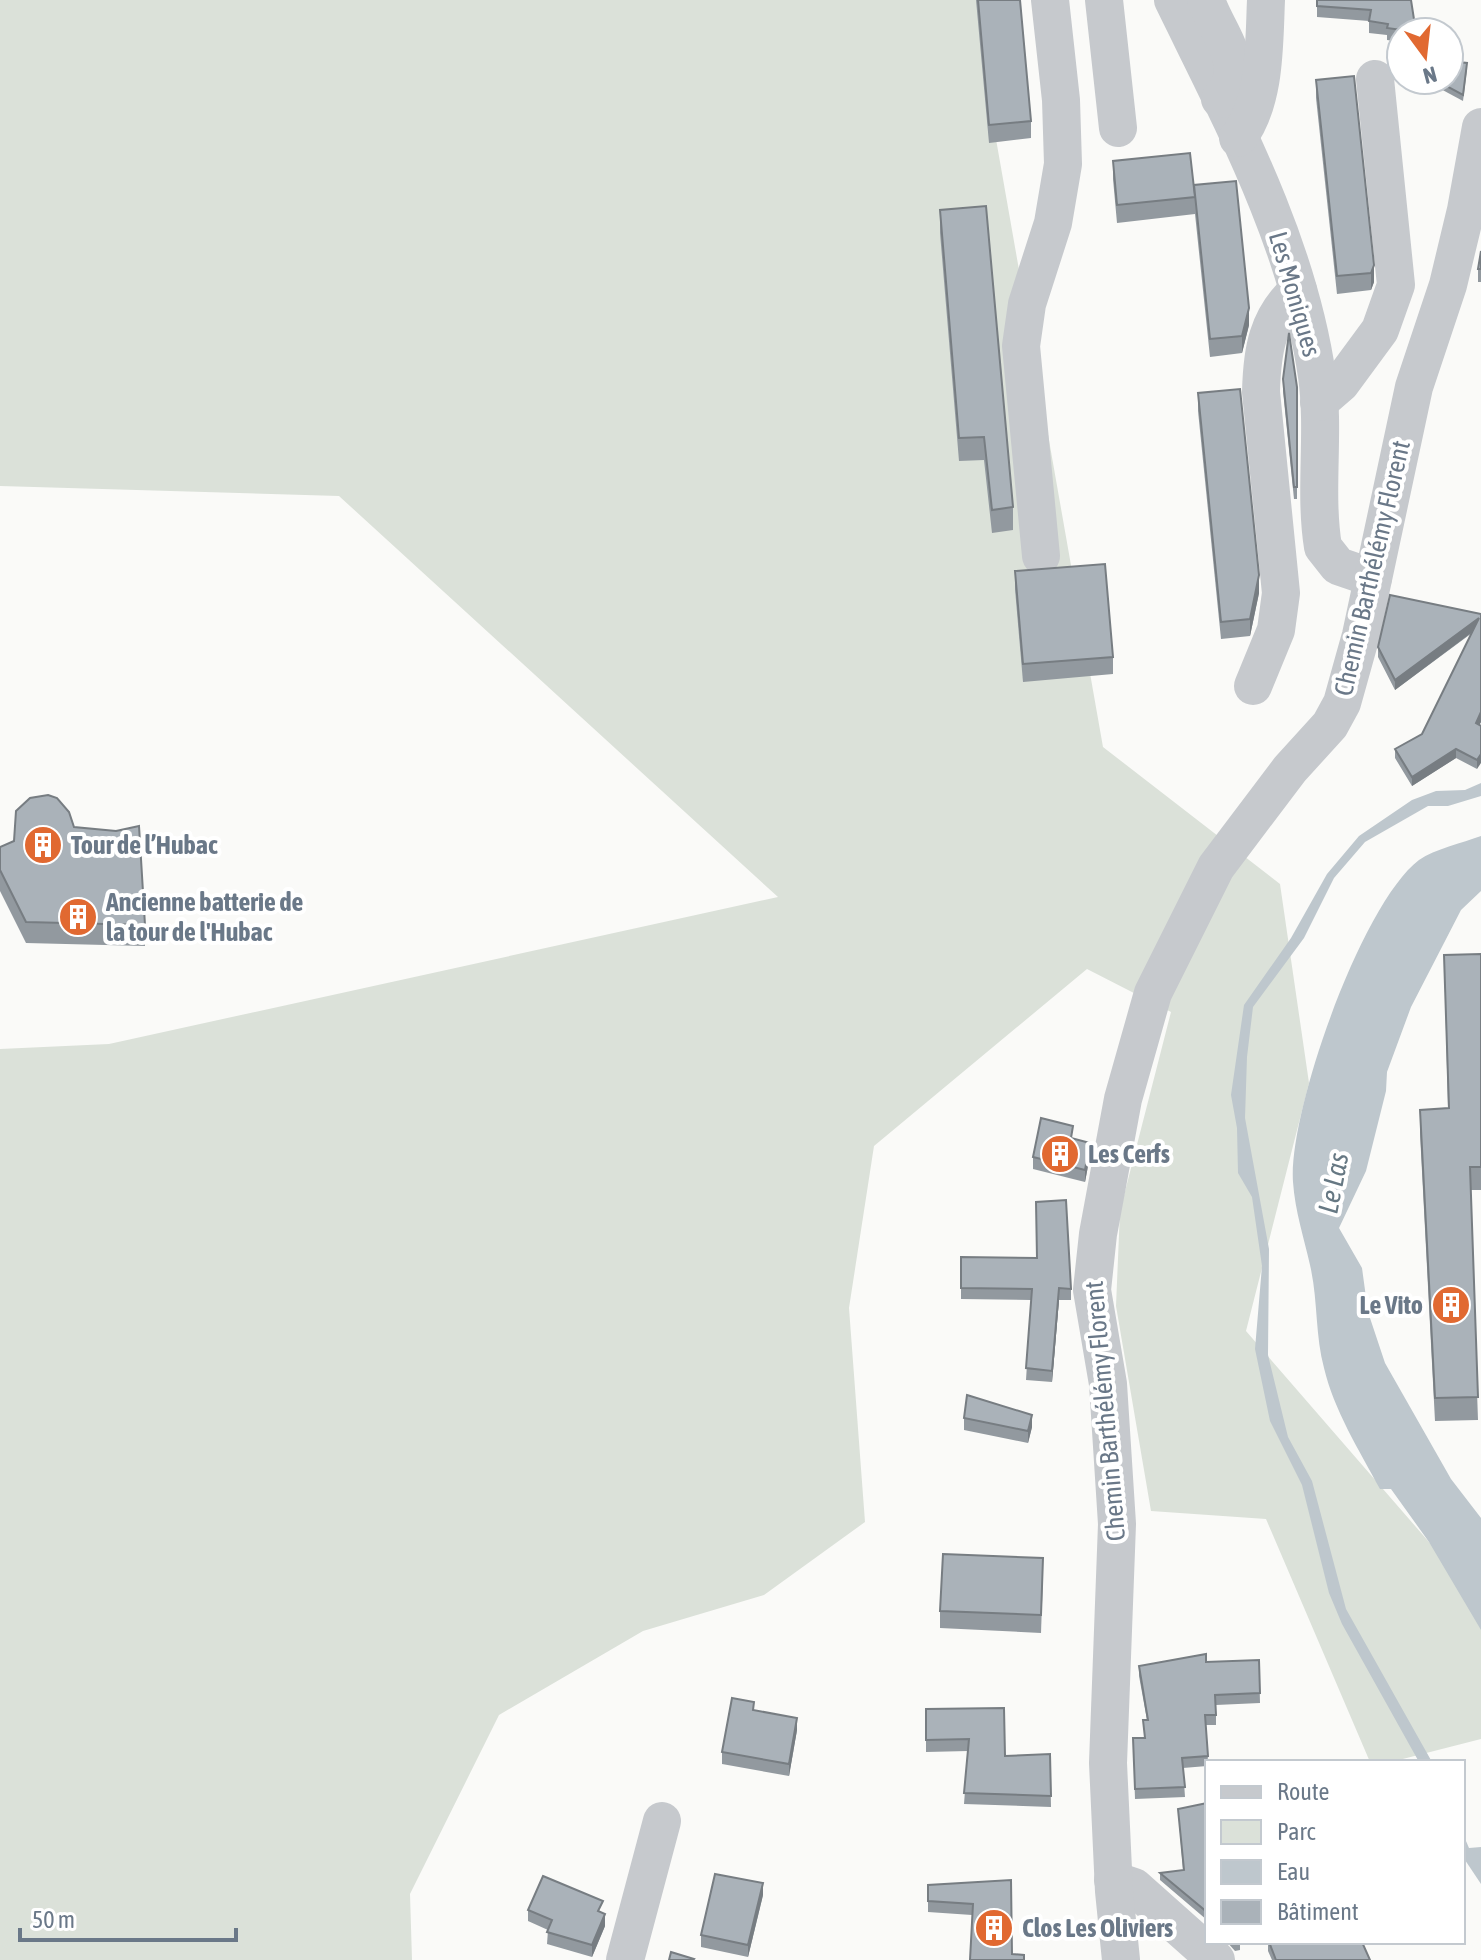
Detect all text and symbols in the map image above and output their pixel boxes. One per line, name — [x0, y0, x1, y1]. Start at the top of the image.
north arrow — [1385, 16, 1465, 96]
text: N — [1421, 61, 1440, 90]
street label: Les Moniques — [1263, 228, 1327, 360]
street label: Chemin Barthélémy Florent — [1328, 437, 1416, 699]
building icon: Tour de l’Hubac — [22, 824, 64, 866]
place label: Tour de l’Hubac — [71, 830, 218, 860]
place label: Ancienne batterie de la tour de l'Hubac — [105, 887, 304, 947]
building icon: Ancienne batterie de la tour de l'Hubac — [57, 896, 99, 938]
building icon: Les Cerfs — [1039, 1133, 1081, 1175]
place label: Les Cerfs — [1088, 1139, 1170, 1169]
water label: Le Las — [1311, 1150, 1355, 1216]
street label: Chemin Barthélémy Florent — [1079, 1280, 1131, 1542]
building icon: Le Vito — [1430, 1284, 1472, 1326]
place label: Le Vito — [1359, 1290, 1423, 1320]
legend — [1205, 1760, 1465, 1944]
text: Route — [1277, 1778, 1329, 1805]
text: Parc — [1277, 1818, 1316, 1845]
text: Eau — [1277, 1858, 1310, 1885]
scale bar — [20, 1892, 236, 1942]
text: Bâtiment — [1277, 1898, 1359, 1925]
text: 50 m — [32, 1906, 75, 1933]
building icon: Clos Les Oliviers — [973, 1907, 1015, 1949]
place label: Clos Les Oliviers — [1022, 1913, 1173, 1943]

